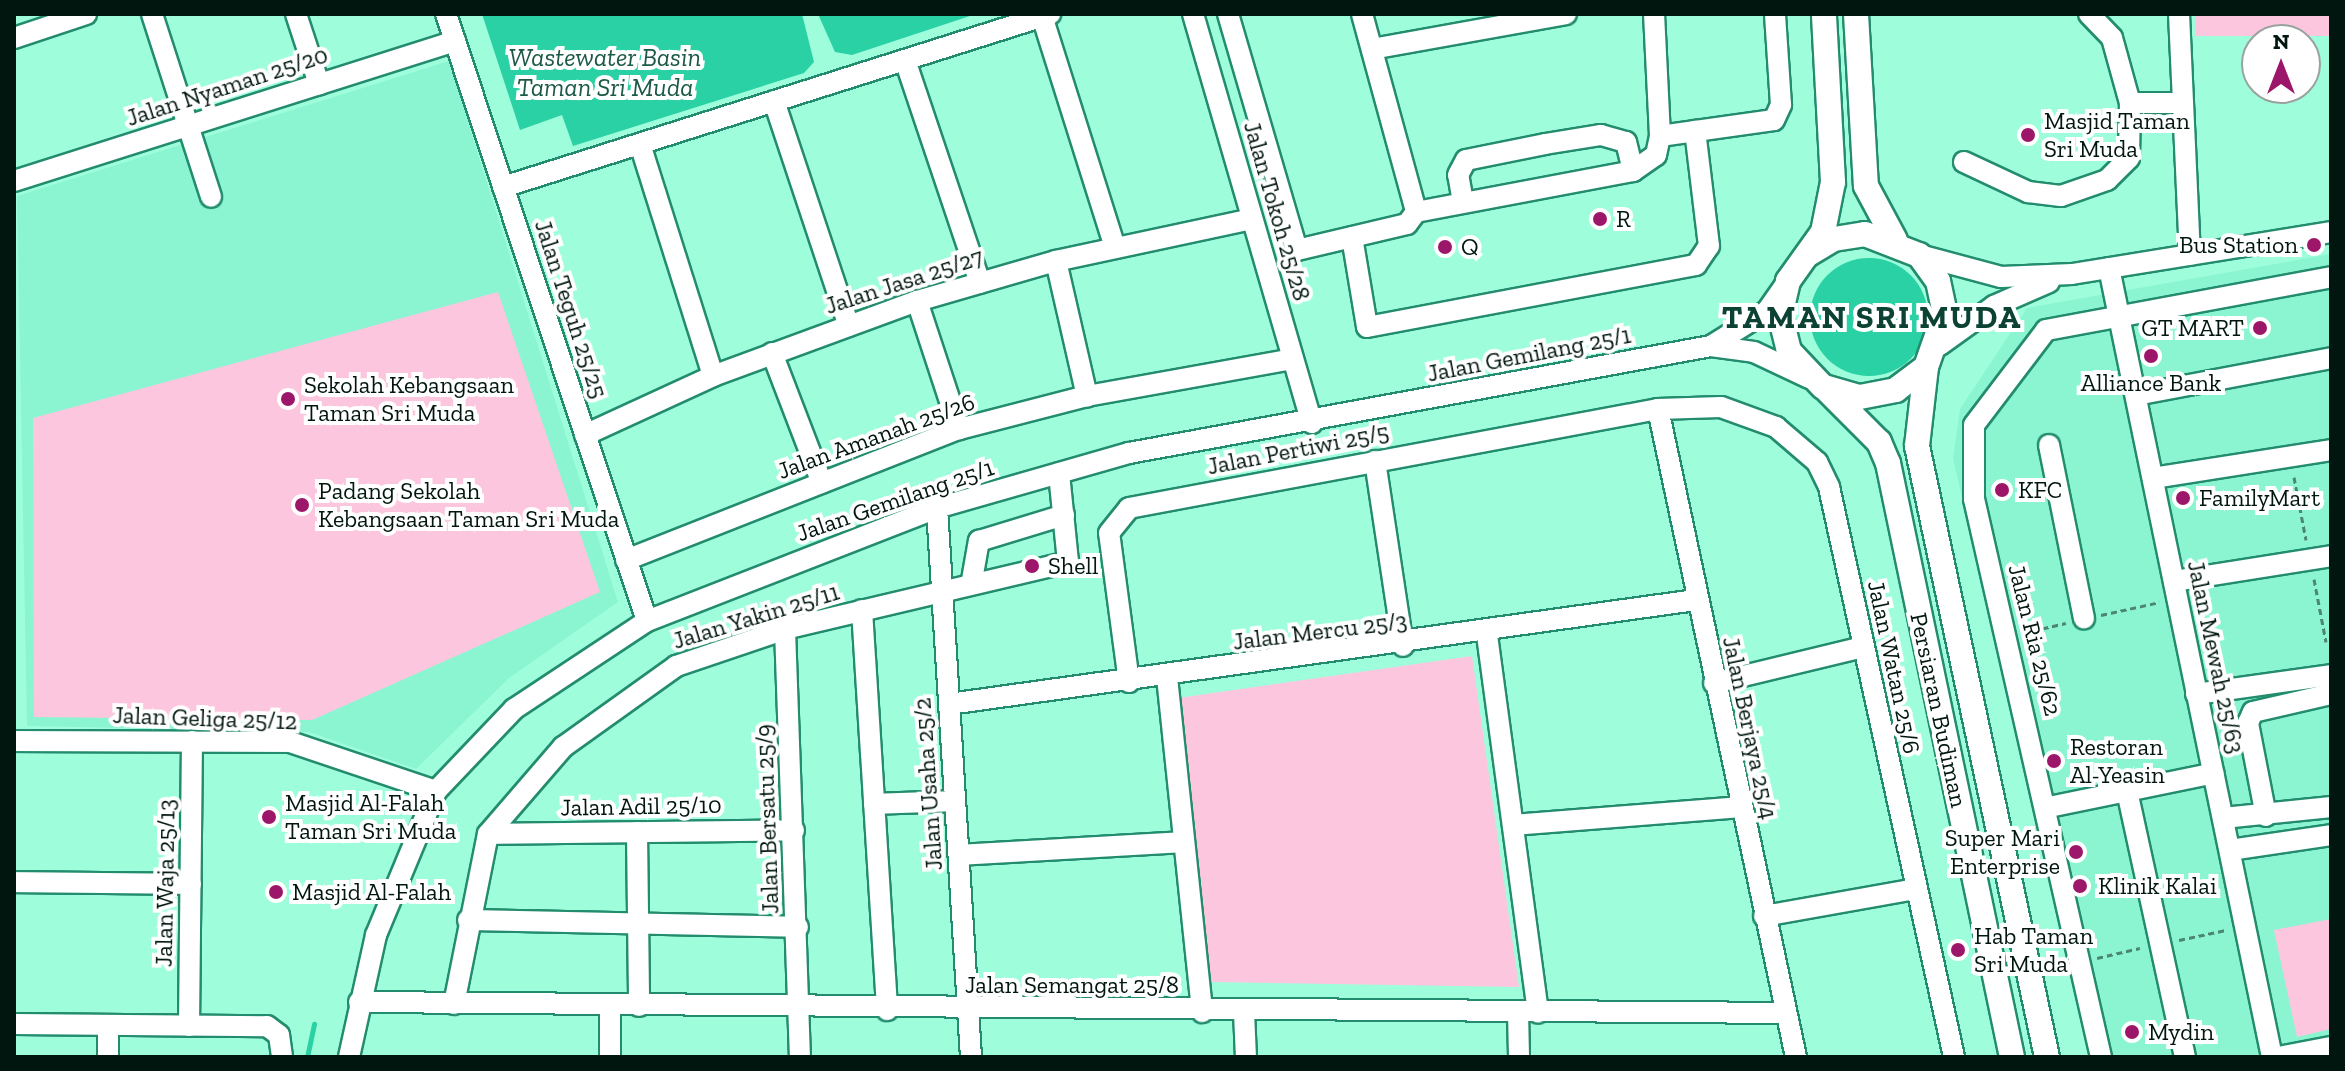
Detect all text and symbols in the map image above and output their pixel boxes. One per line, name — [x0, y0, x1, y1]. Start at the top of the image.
north arrow — [2241, 24, 2321, 104]
text: N — [2273, 28, 2289, 55]
street label: Jalan Nyaman 25/20 — [123, 40, 331, 132]
water label: Wastewater Basin Taman Sri Muda — [509, 42, 701, 104]
place label: Masjid Taman Sri Muda — [2044, 107, 2190, 163]
street label: Jalan Tokoh 25/28 — [1238, 118, 1316, 304]
marker: Masjid Taman Sri Muda — [2019, 126, 2037, 144]
place label: R — [1616, 205, 1631, 233]
marker: R — [1591, 210, 1609, 228]
street label: Jalan Teguh 25/25 — [529, 216, 613, 402]
place label: Bus Station — [2179, 231, 2298, 259]
place label: Q — [1461, 233, 1479, 261]
marker: Bus Station — [2305, 236, 2323, 254]
marker: Q — [1436, 238, 1454, 256]
street label: Jalan Jasa 25/27 — [821, 242, 987, 320]
district label: TAMAN SRI MUDA — [1722, 298, 2022, 336]
place label: GT MART — [2141, 314, 2244, 342]
marker: GT MART — [2251, 319, 2269, 337]
street label: Jalan Gemilang 25/1 — [1425, 320, 1633, 388]
marker: Alliance Bank — [2142, 347, 2160, 365]
place label: Alliance Bank — [2081, 369, 2221, 397]
place label: Sekolah Kebangsaan Taman Sri Muda — [304, 371, 514, 427]
street label: Jalan Amanah 25/26 — [773, 387, 979, 485]
marker: Sekolah Kebangsaan Taman Sri Muda — [279, 390, 297, 408]
street label: Jalan Pertiwi 25/5 — [1205, 417, 1391, 481]
street label: Jalan Gemilang 25/1 — [793, 453, 997, 547]
place label: KFC — [2018, 476, 2062, 504]
place label: Padang Sekolah Kebangsaan Taman Sri Muda — [318, 477, 620, 533]
marker: KFC — [1993, 481, 2011, 499]
place label: FamilyMart — [2199, 484, 2320, 512]
marker: FamilyMart — [2174, 489, 2192, 507]
marker: Padang Sekolah Kebangsaan Taman Sri Muda — [293, 496, 311, 514]
place label: Shell — [1048, 552, 1098, 580]
marker: Shell — [1023, 557, 1041, 575]
street label: Jalan Mewah 25/63 — [2181, 558, 2251, 756]
street label: Jalan Ria 25/62 — [2002, 561, 2068, 719]
street label: Jalan Yakin 25/11 — [669, 577, 843, 655]
street label: Jalan Watan 25/6 — [1862, 577, 1926, 757]
street label: Jalan Mercu 25/3 — [1231, 606, 1409, 656]
street label: Persiaran Budiman — [1904, 610, 1974, 810]
street label: Jalan Berjaya 25/4 — [1717, 634, 1783, 822]
street label: Jalan Usaha 25/2 — [908, 697, 948, 871]
street label: Jalan Geliga 25/12 — [112, 700, 298, 736]
street label: Jalan Bersatu 25/9 — [749, 724, 785, 914]
place label: Restoran Al-Yeasin — [2070, 733, 2165, 789]
marker: Restoran Al-Yeasin — [2045, 752, 2063, 770]
place label: Masjid Al-Falah Taman Sri Muda — [285, 789, 456, 845]
street label: Jalan Adil 25/10 — [560, 790, 722, 822]
street label: Jalan Waja 25/13 — [149, 798, 181, 968]
marker: Masjid Al-Falah Taman Sri Muda — [260, 808, 278, 826]
place label: Super Mari Enterprise — [1944, 824, 2060, 880]
marker: Super Mari Enterprise — [2067, 843, 2085, 861]
place label: Klinik Kalai — [2098, 872, 2217, 900]
marker: Klinik Kalai — [2069, 875, 2091, 897]
place label: Masjid Al-Falah — [292, 878, 452, 906]
marker: Masjid Al-Falah — [267, 883, 285, 901]
place label: Hab Taman Sri Muda — [1974, 922, 2094, 978]
marker: Hab Taman Sri Muda — [1949, 941, 1967, 959]
street label: Jalan Semangat 25/8 — [965, 971, 1179, 999]
place label: Mydin — [2148, 1018, 2214, 1046]
marker: Mydin — [2123, 1023, 2141, 1041]

